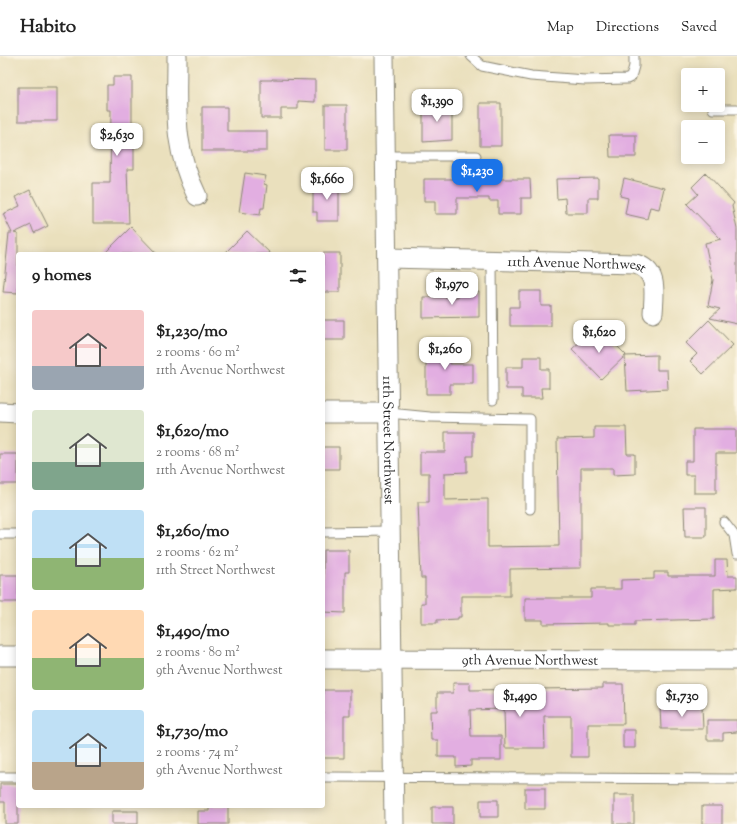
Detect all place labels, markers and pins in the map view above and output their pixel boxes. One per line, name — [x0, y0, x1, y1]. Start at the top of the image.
pin: $1,390 — [404, 89, 470, 123]
pin: $2,630 — [84, 123, 150, 157]
pin: $1,230 — [444, 159, 510, 193]
pin: $1,660 — [294, 167, 360, 201]
pin: $1,970 — [419, 272, 485, 306]
pin: $1,620 — [566, 320, 632, 354]
pin: $1,260 — [412, 337, 478, 371]
pin: $1,490 — [487, 684, 553, 718]
pin: $1,730 — [649, 684, 715, 718]

